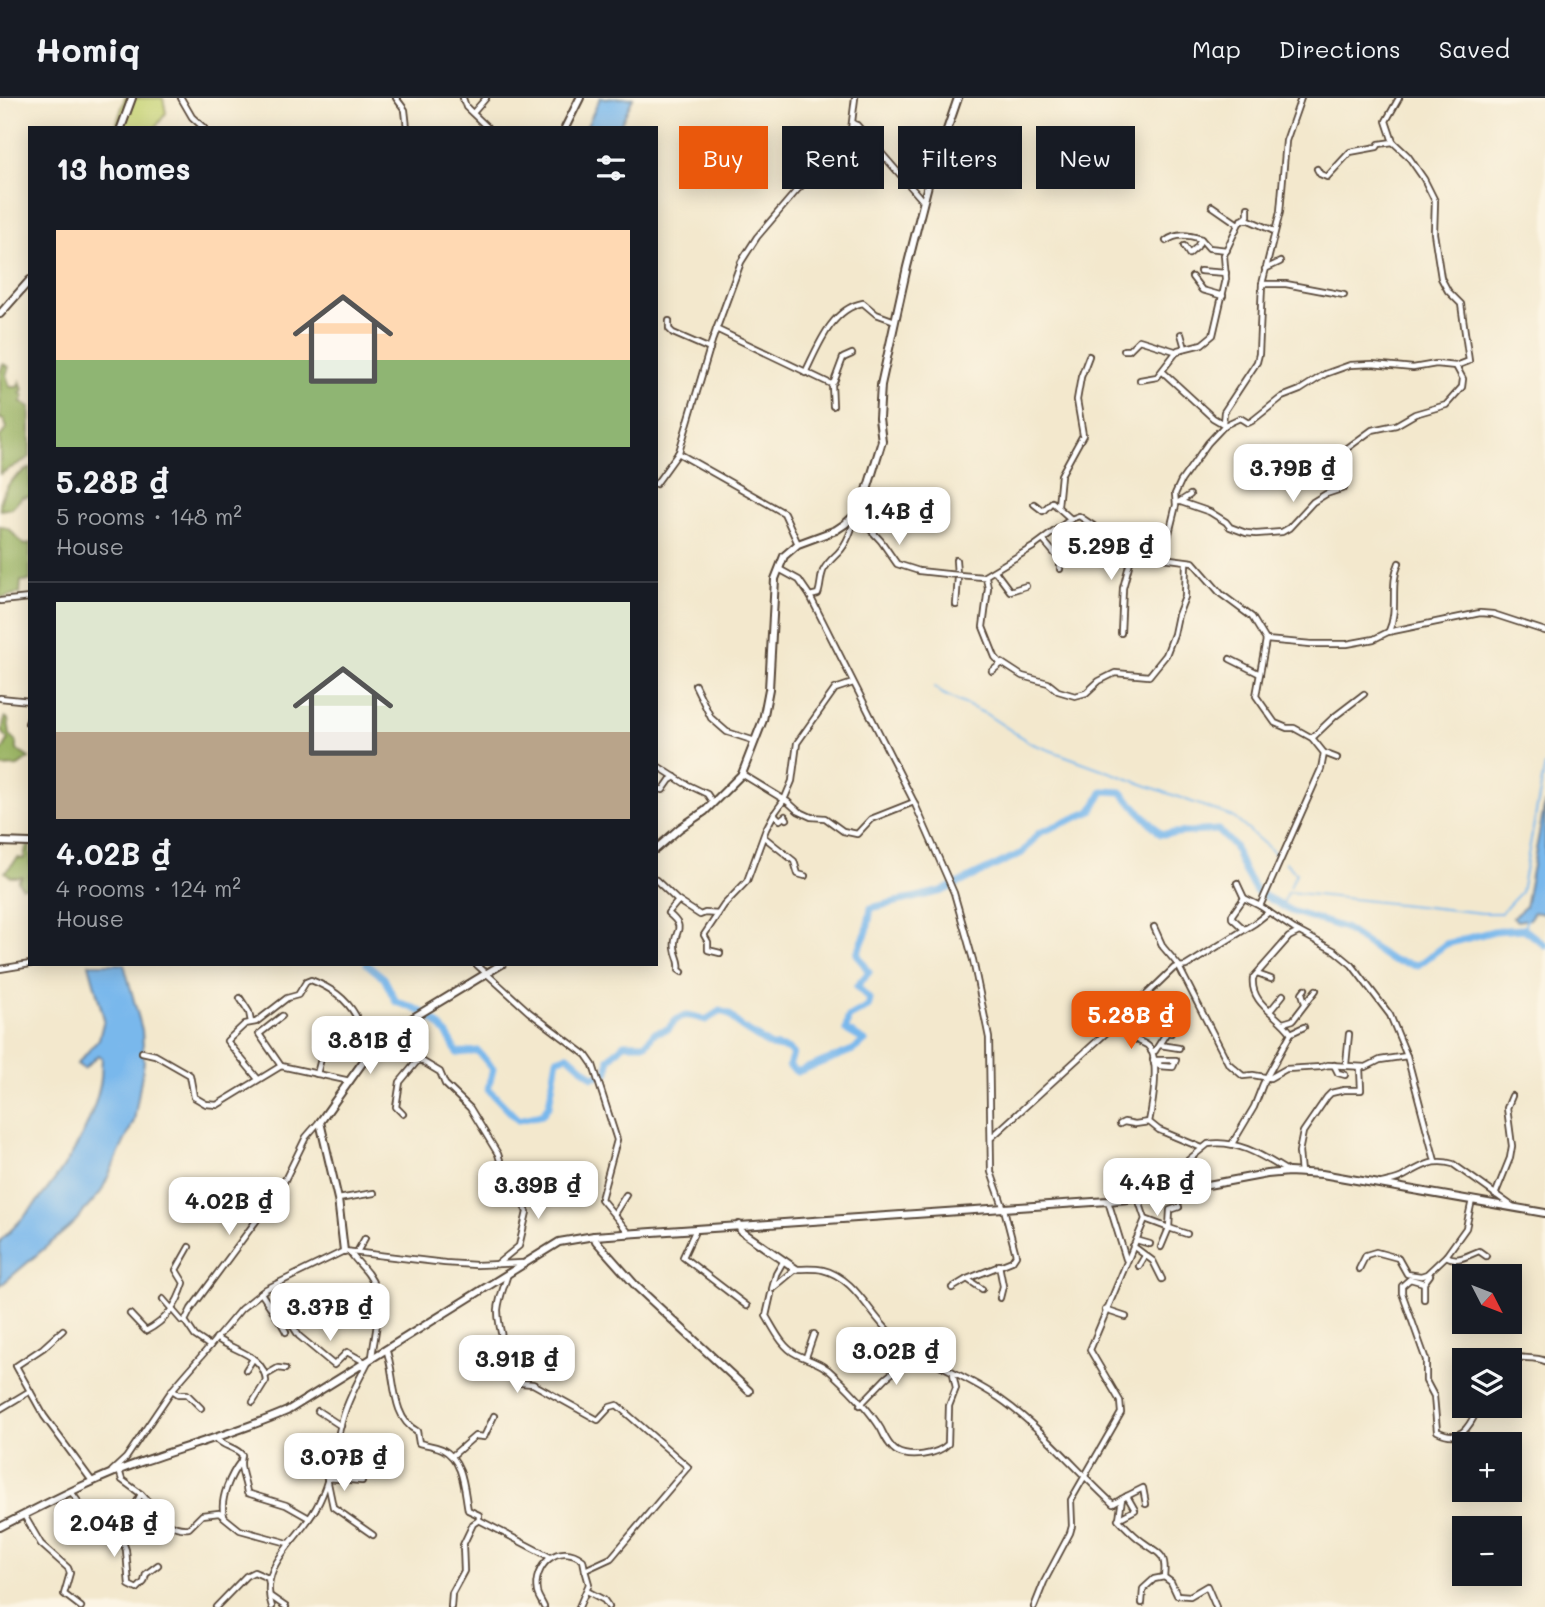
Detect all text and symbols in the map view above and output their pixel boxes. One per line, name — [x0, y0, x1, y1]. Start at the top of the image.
text: Homiq — [35, 27, 140, 70]
text: Map — [1192, 33, 1241, 64]
text: Directions — [1279, 33, 1401, 64]
text: Saved — [1439, 33, 1510, 64]
chip: Buy — [679, 126, 768, 189]
chip: Rent — [782, 126, 884, 189]
chip: Filters — [898, 126, 1022, 189]
chip: New — [1036, 126, 1135, 189]
text: 13 homes — [56, 148, 191, 188]
icon: filters — [592, 149, 630, 187]
icon: home — [280, 276, 406, 402]
pin: 3.79B ₫ — [1228, 444, 1358, 504]
text: 3.79B ₫ — [1250, 452, 1336, 482]
text: 5.28B ₫ — [56, 461, 169, 501]
pin: 1.4B ₫ — [842, 488, 956, 547]
text: 1.4B ₫ — [863, 495, 935, 525]
text: 5 rooms · 148 m² — [56, 501, 242, 531]
pin: 5.29B ₫ — [1046, 522, 1176, 582]
text: 5.29B ₫ — [1068, 530, 1154, 560]
text: House — [56, 531, 124, 561]
icon: home — [280, 648, 406, 774]
text: 4.02B ₫ — [56, 833, 172, 873]
text: 4 rooms · 124 m² — [56, 873, 241, 903]
text: House — [56, 903, 124, 933]
pin: 5.28B ₫ — [1066, 992, 1196, 1051]
text: 5.28B ₫ — [1088, 999, 1175, 1029]
pin: 3.81B ₫ — [305, 1016, 435, 1076]
text: 3.81B ₫ — [328, 1024, 412, 1054]
pin: 4.4B ₫ — [1100, 1158, 1214, 1218]
pin: 3.39B ₫ — [473, 1162, 603, 1221]
text: 4.4B ₫ — [1119, 1166, 1195, 1196]
text: 3.39B ₫ — [494, 1169, 582, 1199]
pin: 4.02B ₫ — [164, 1178, 294, 1237]
text: 4.02B ₫ — [185, 1185, 273, 1215]
north arrow — [1452, 1264, 1522, 1334]
map controls — [1452, 1264, 1522, 1586]
pin: 3.37B ₫ — [265, 1284, 395, 1343]
text: 3.37B ₫ — [287, 1291, 373, 1321]
pin: 3.02B ₫ — [831, 1328, 961, 1387]
text: 3.02B ₫ — [852, 1335, 940, 1365]
pin: 3.91B ₫ — [452, 1336, 582, 1395]
text: 3.91B ₫ — [475, 1343, 559, 1373]
button: layers — [1452, 1348, 1522, 1418]
button: + — [1452, 1432, 1522, 1502]
pin: 3.07B ₫ — [279, 1434, 409, 1493]
text: 3.07B ₫ — [300, 1441, 388, 1471]
pin: 2.04B ₫ — [49, 1500, 179, 1559]
text: 2.04B ₫ — [70, 1507, 158, 1537]
button: − — [1452, 1516, 1522, 1586]

